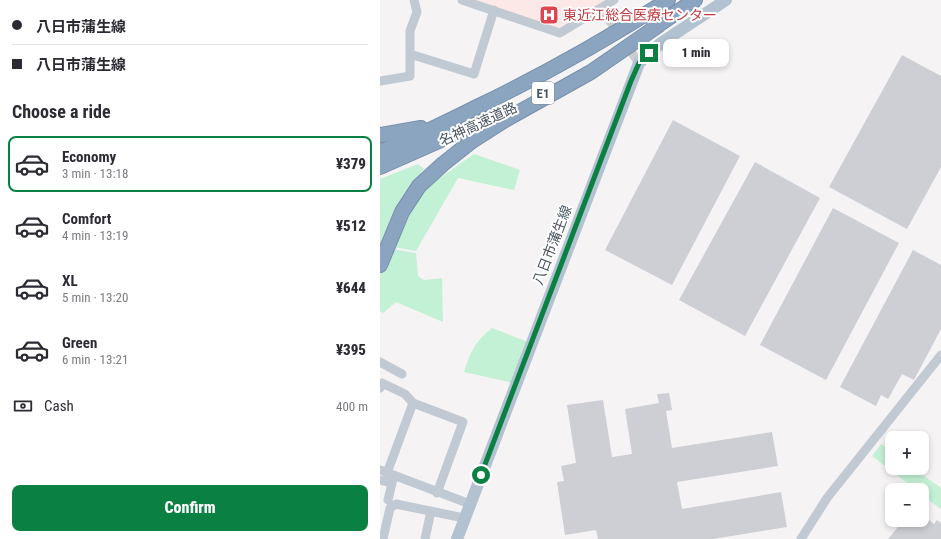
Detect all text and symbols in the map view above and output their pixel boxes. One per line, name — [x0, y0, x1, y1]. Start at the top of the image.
hospital icon: 東近江総合医療センター — [538, 4, 560, 26]
place label: 東近江総合医療センター — [563, 7, 717, 23]
text: 八日市蒲生線 — [36, 18, 126, 36]
callout: 1 min — [663, 39, 729, 67]
route end — [640, 44, 658, 62]
text: 1 min — [682, 45, 710, 60]
text: 八日市蒲生線 — [36, 56, 126, 74]
road number: E1 — [532, 82, 554, 104]
street label: 名神高速道路 — [437, 99, 519, 149]
text: Choose a ride — [12, 101, 111, 122]
icon: car — [14, 146, 50, 182]
text: Economy — [62, 148, 116, 166]
text: ¥379 — [336, 155, 366, 173]
text: 3 min · 13:18 — [62, 166, 128, 181]
street label: 八日市蒲生線 — [529, 203, 575, 287]
icon: car — [14, 208, 50, 244]
text: Comfort — [62, 210, 111, 228]
text: ¥512 — [336, 217, 366, 235]
text: 4 min · 13:19 — [62, 228, 128, 243]
icon: car — [14, 270, 50, 306]
text: XL — [62, 272, 78, 290]
text: ¥644 — [336, 279, 366, 297]
text: 5 min · 13:20 — [62, 290, 128, 305]
icon: car — [14, 332, 50, 368]
text: Green — [62, 334, 97, 352]
text: ¥395 — [336, 341, 366, 359]
text: 6 min · 13:21 — [62, 352, 128, 367]
icon: cash — [12, 395, 34, 417]
text: Cash — [44, 397, 74, 415]
text: 400 m — [336, 399, 368, 414]
map controls — [885, 431, 929, 527]
button: + — [885, 431, 929, 475]
route start — [472, 466, 490, 484]
button: − — [885, 483, 929, 527]
button: Confirm — [12, 485, 368, 531]

